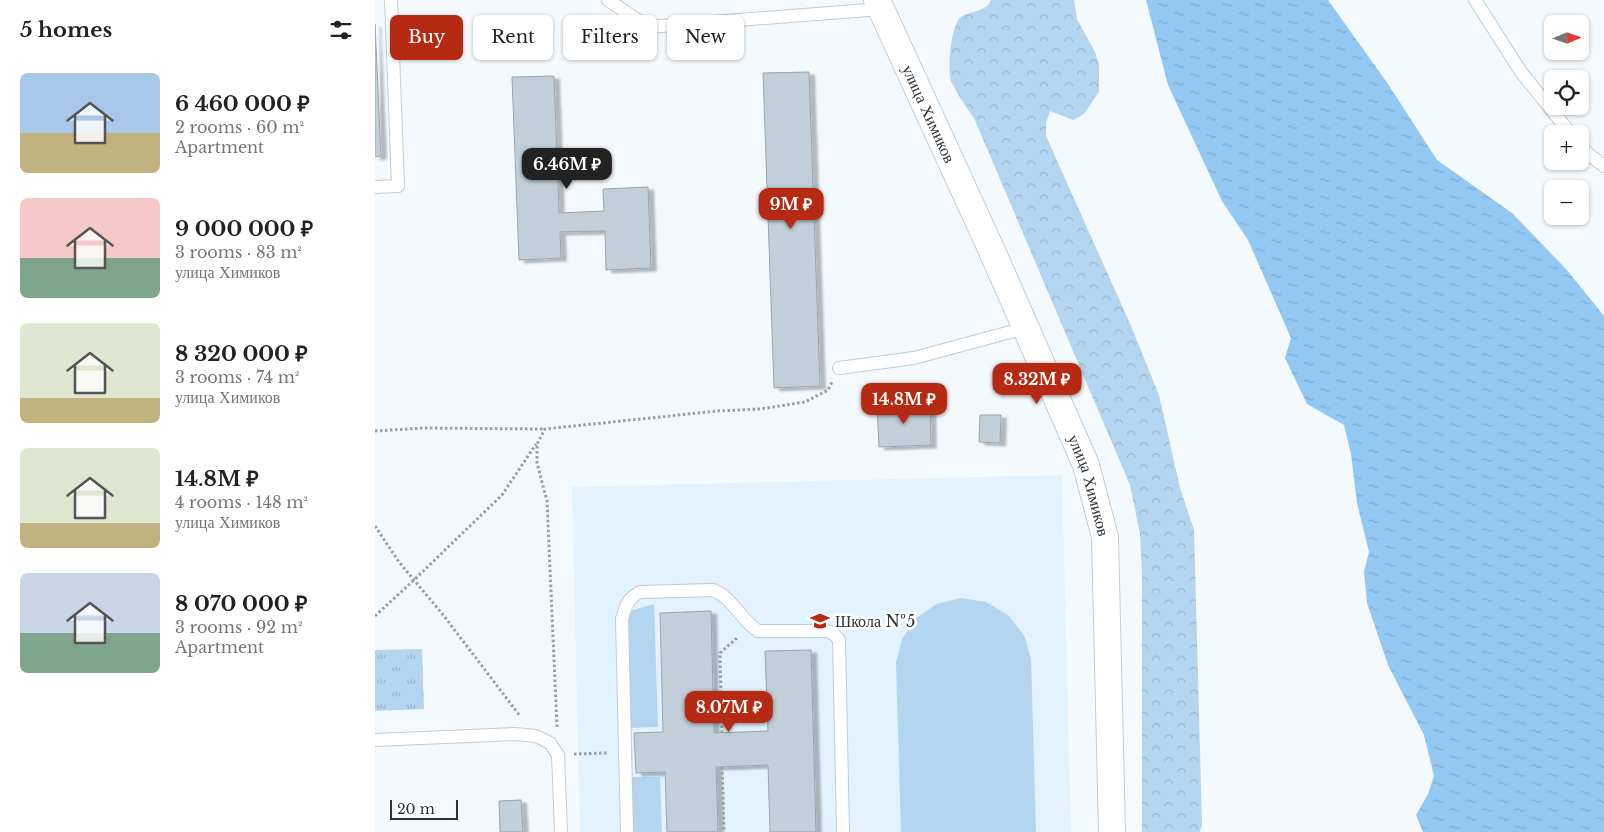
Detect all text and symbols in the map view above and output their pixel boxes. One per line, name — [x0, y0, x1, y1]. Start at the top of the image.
chip: Buy — [390, 15, 463, 60]
chip: Rent — [473, 15, 553, 60]
chip: Filters — [563, 15, 657, 60]
chip: New — [667, 15, 744, 60]
north arrow — [1544, 15, 1589, 60]
map controls — [1544, 15, 1589, 225]
icon: filters — [327, 16, 355, 44]
text: 5 homes — [20, 17, 112, 43]
street label: улица Химиков — [898, 62, 960, 166]
button: locate — [1544, 70, 1589, 115]
text: 6 460 000 ₽ — [175, 91, 310, 117]
icon: home — [60, 93, 120, 153]
text: 2 rooms · 60 m² — [175, 117, 304, 137]
button: + — [1544, 125, 1589, 170]
text: Apartment — [175, 137, 264, 157]
pin: 6.46M ₽ — [521, 148, 613, 190]
text: 6.46M ₽ — [533, 154, 601, 174]
button: − — [1544, 180, 1589, 225]
pin: 9M ₽ — [761, 188, 821, 230]
text: 9M ₽ — [770, 194, 812, 214]
text: 9 000 000 ₽ — [175, 216, 313, 242]
icon: home — [60, 218, 120, 278]
text: 3 rooms · 83 m² — [175, 242, 302, 262]
text: улица Химиков — [175, 262, 280, 282]
text: 8 320 000 ₽ — [175, 341, 308, 367]
icon: home — [60, 343, 120, 403]
pin: 8.32M ₽ — [991, 362, 1083, 405]
text: 3 rooms · 74 m² — [175, 367, 299, 387]
text: 8.32M ₽ — [1004, 369, 1070, 389]
pin: 14.8M ₽ — [858, 382, 950, 425]
text: улица Химиков — [175, 387, 280, 407]
text: 14.8M ₽ — [872, 389, 936, 409]
street label: улица Химиков — [1064, 431, 1114, 538]
text: 14.8M ₽ — [175, 466, 259, 492]
icon: home — [60, 468, 120, 528]
text: 4 rooms · 148 m² — [175, 492, 308, 512]
text: улица Химиков — [175, 512, 280, 532]
text: 8 070 000 ₽ — [175, 591, 307, 617]
icon: home — [60, 593, 120, 653]
school or university icon: Школа №5 — [809, 610, 831, 632]
place label: Школа №5 — [835, 611, 915, 631]
text: 3 rooms · 92 m² — [175, 617, 302, 637]
text: Apartment — [175, 637, 264, 657]
pin: 8.07M ₽ — [683, 690, 775, 733]
text: 8.07M ₽ — [696, 697, 762, 717]
scale bar — [390, 797, 457, 820]
text: 20 m — [397, 800, 435, 818]

